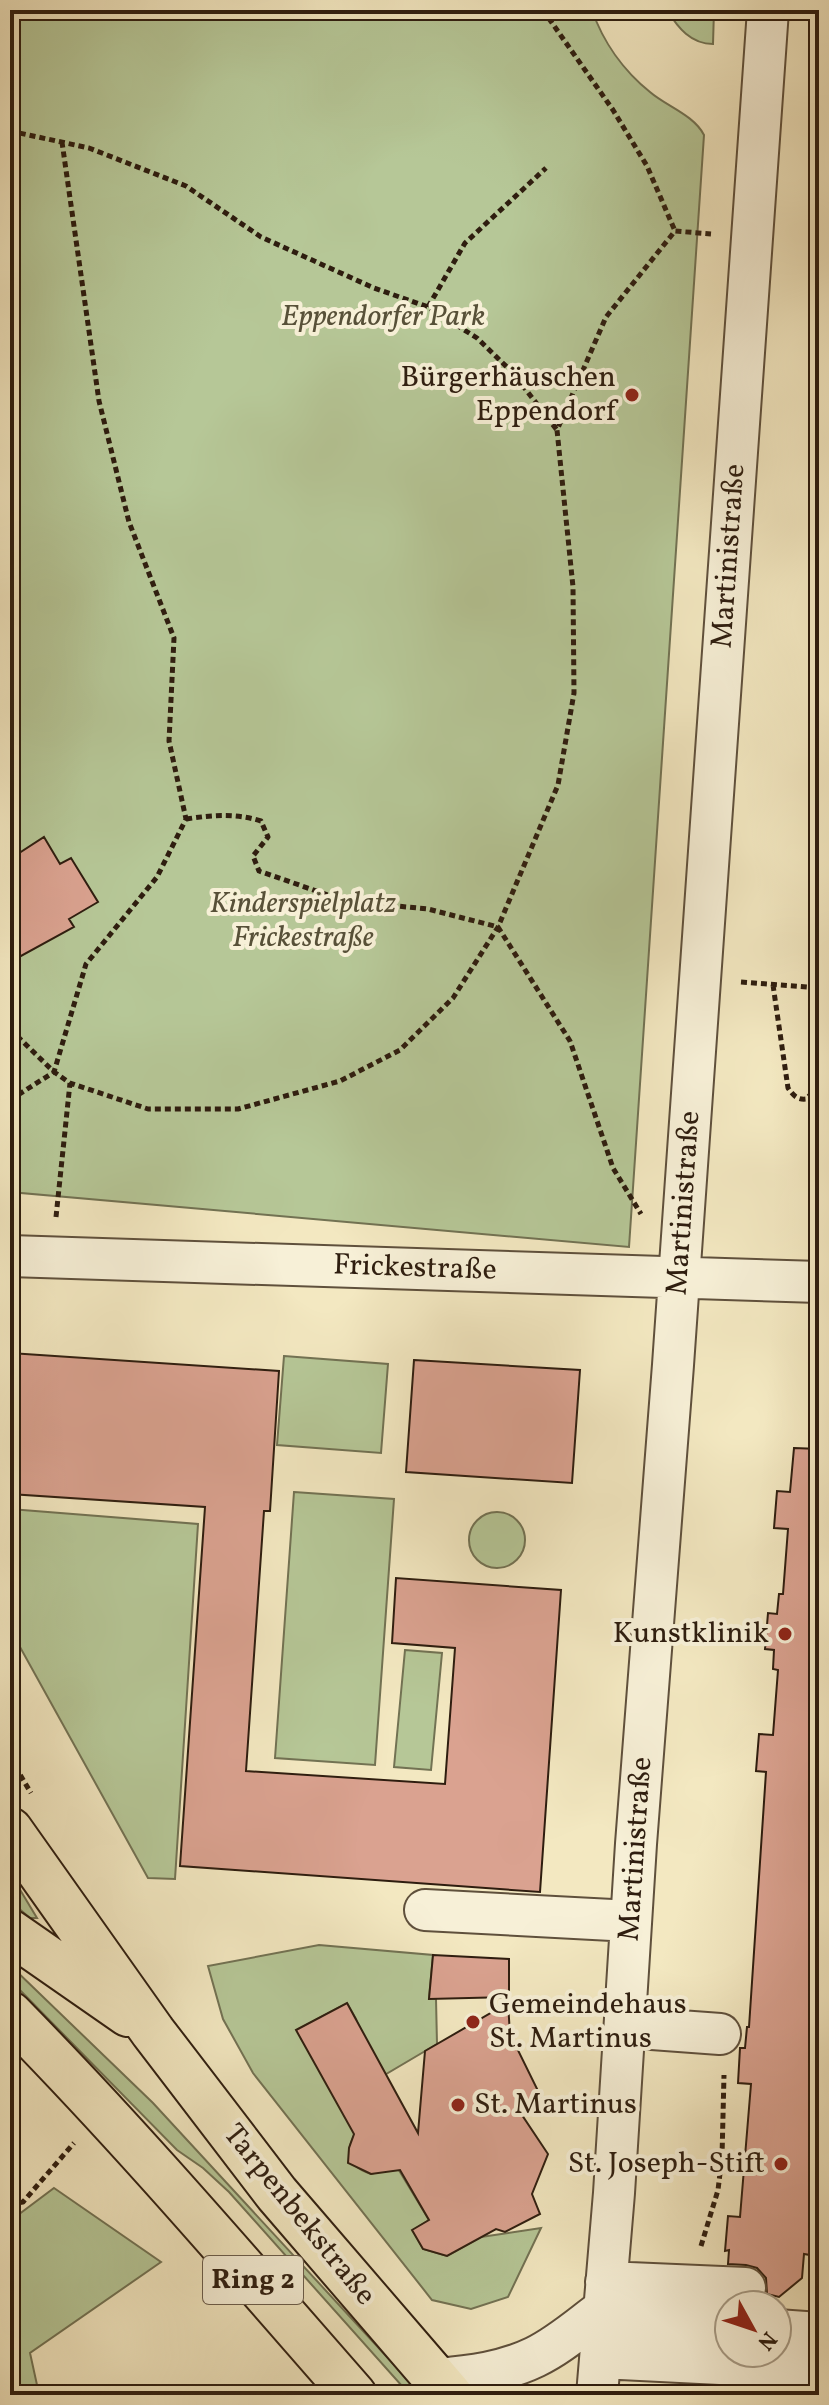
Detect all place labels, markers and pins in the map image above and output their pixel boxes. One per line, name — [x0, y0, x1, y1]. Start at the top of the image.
place label: Bürgerhäuschen Eppendorf — [400, 357, 619, 433]
marker: Bürgerhäuschen Eppendorf — [623, 386, 641, 404]
place label: Kunstklinik — [613, 1613, 769, 1655]
marker: Kunstklinik — [776, 1625, 794, 1643]
place label: Gemeindehaus St. Martinus — [489, 1984, 687, 2060]
marker: Gemeindehaus St. Martinus — [464, 2013, 482, 2031]
place label: St. Martinus — [474, 2084, 637, 2126]
marker: St. Martinus — [449, 2096, 467, 2114]
place label: St. Joseph-Stift — [568, 2143, 765, 2185]
marker: St. Joseph-Stift — [772, 2155, 790, 2173]

